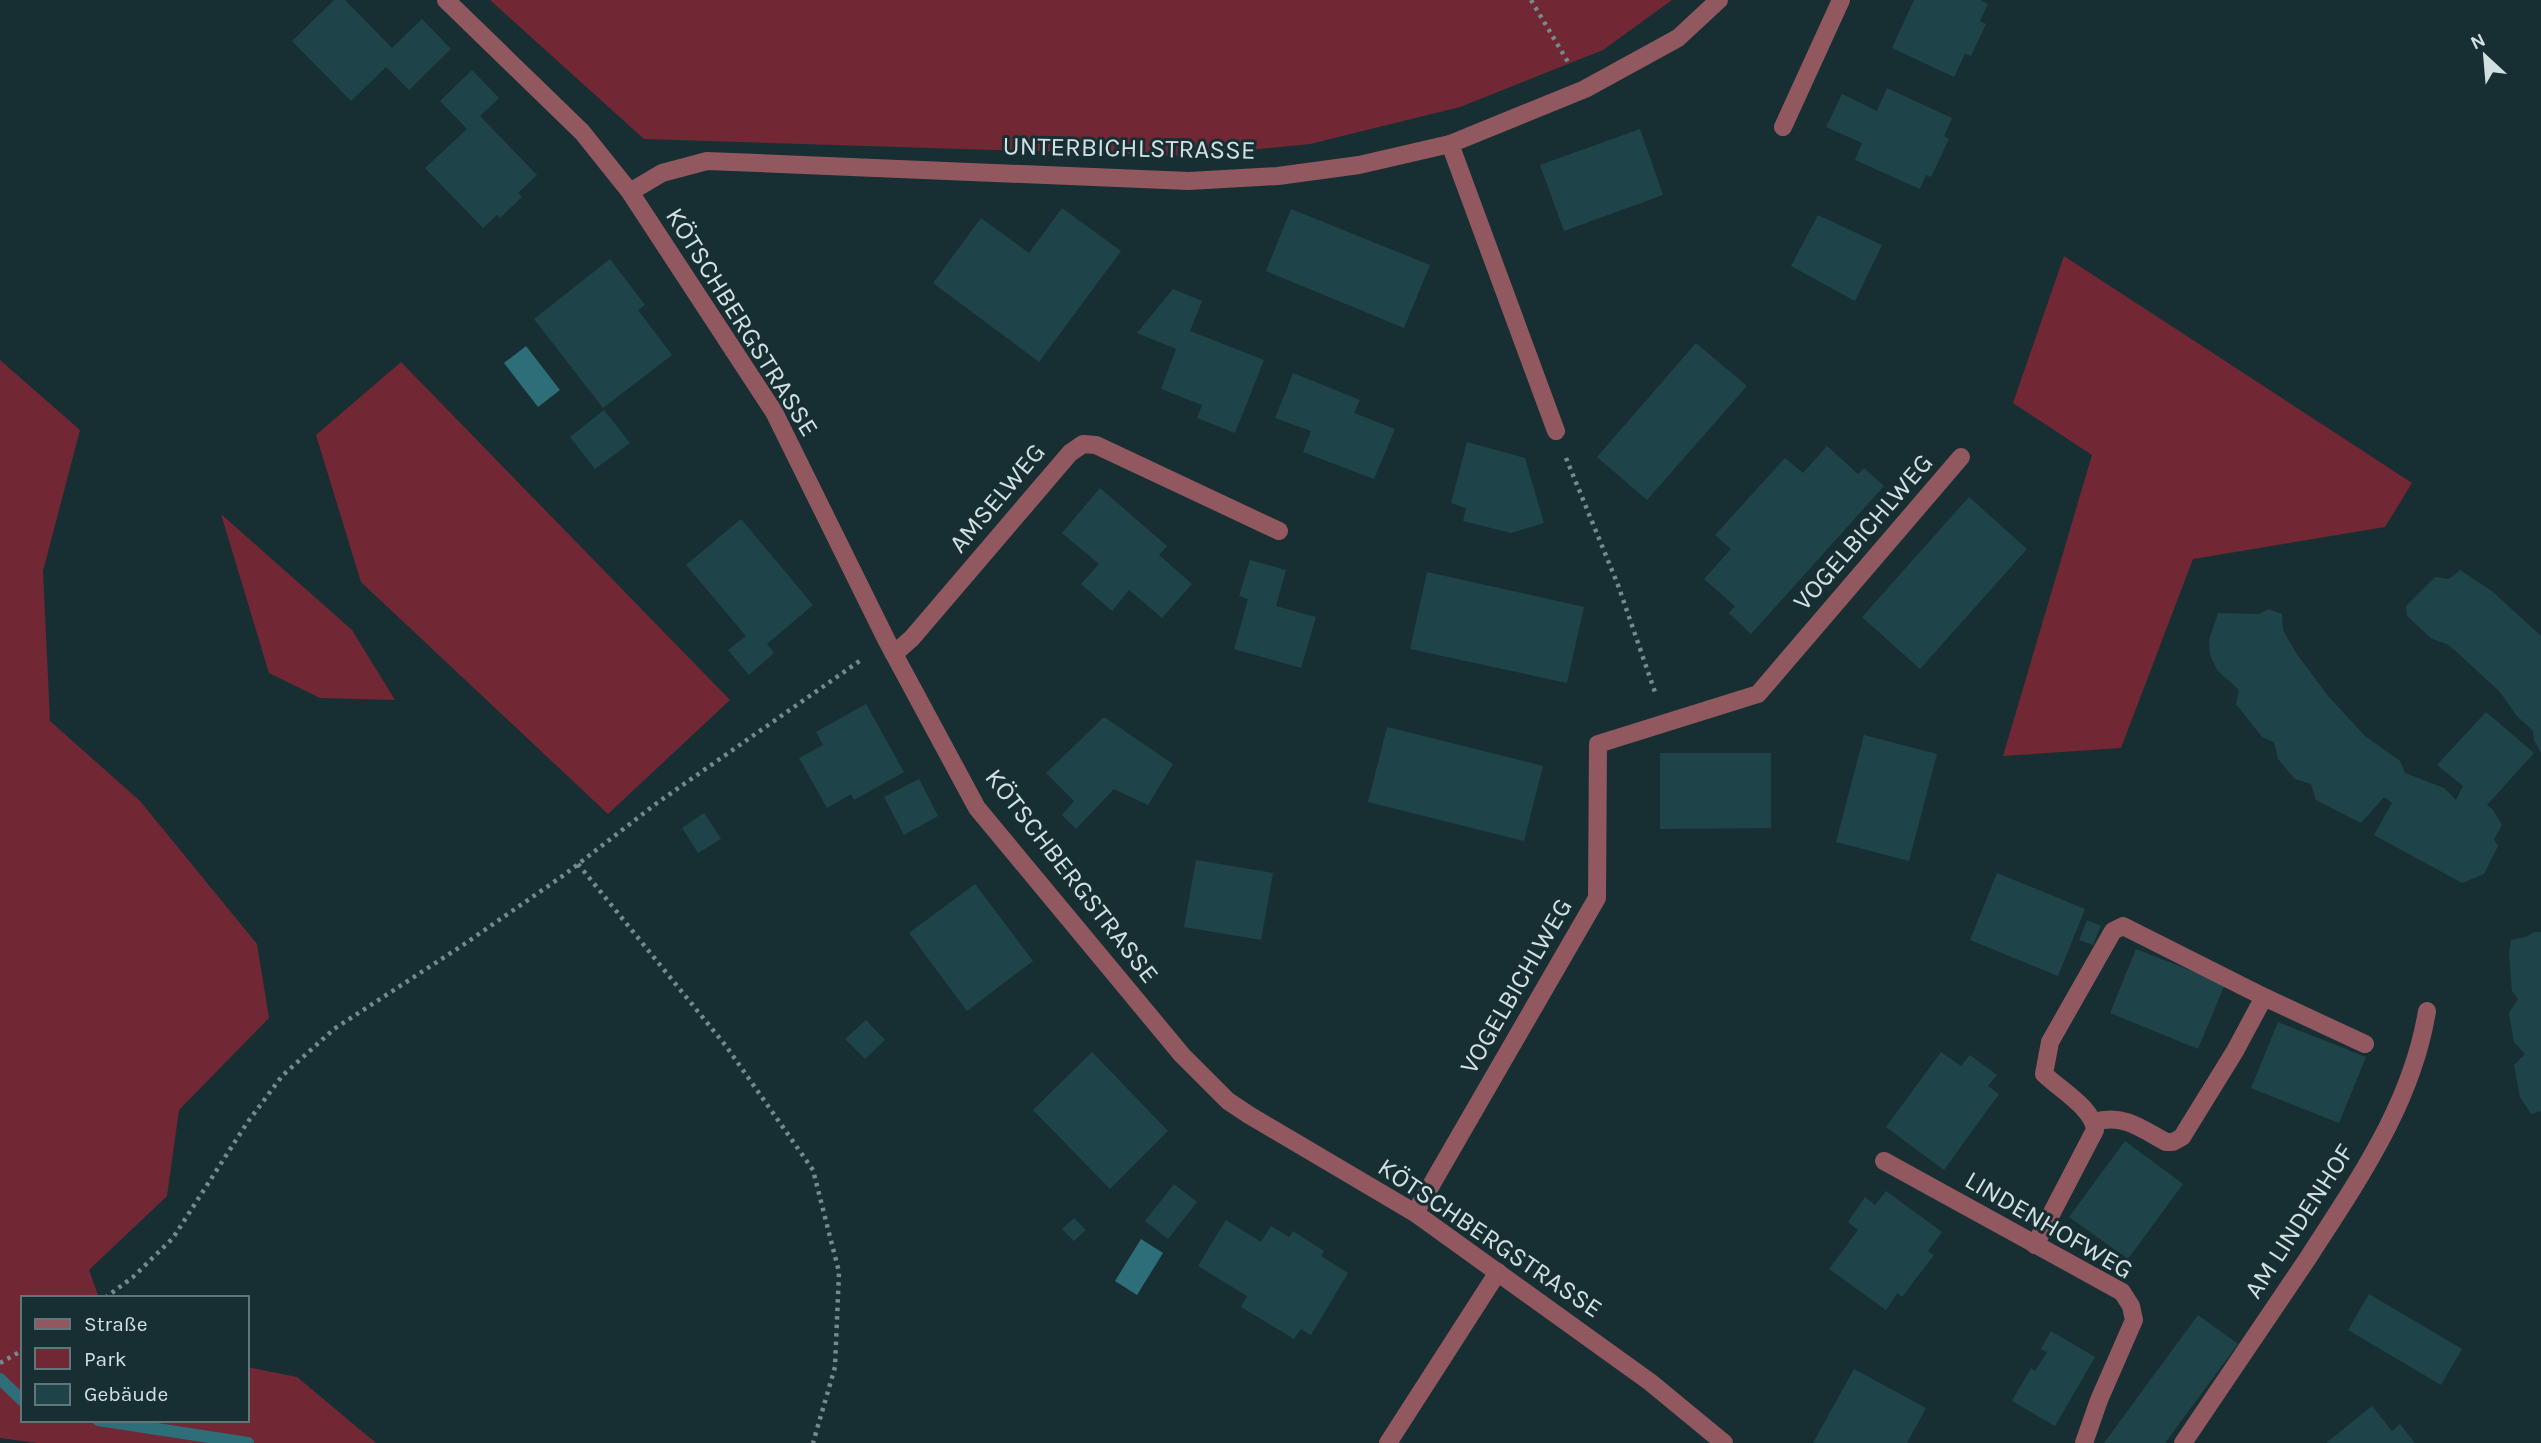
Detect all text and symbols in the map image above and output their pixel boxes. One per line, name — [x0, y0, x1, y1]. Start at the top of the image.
north arrow — [2450, 21, 2520, 91]
text: N — [2467, 29, 2489, 54]
street label: UNTERBICHLSTRASSE — [1002, 130, 1256, 166]
street label: KÖTSCHBERGSTRASSE — [659, 202, 825, 442]
street label: AMSELWEG — [942, 437, 1052, 559]
street label: VOGELBICHLWEG — [1787, 447, 1939, 617]
street label: KÖTSCHBERGSTRASSE — [979, 763, 1165, 989]
street label: VOGELBICHLWEG — [1453, 893, 1579, 1079]
street label: AM LINDENHOF — [2238, 1138, 2360, 1304]
street label: KÖTSCHBERGSTRASSE — [1372, 1151, 1608, 1325]
street label: LINDENHOFWEG — [1959, 1164, 2139, 1286]
legend — [21, 1296, 248, 1422]
text: Straße — [84, 1312, 147, 1336]
text: Park — [84, 1347, 127, 1371]
text: Gebäude — [84, 1382, 168, 1406]

